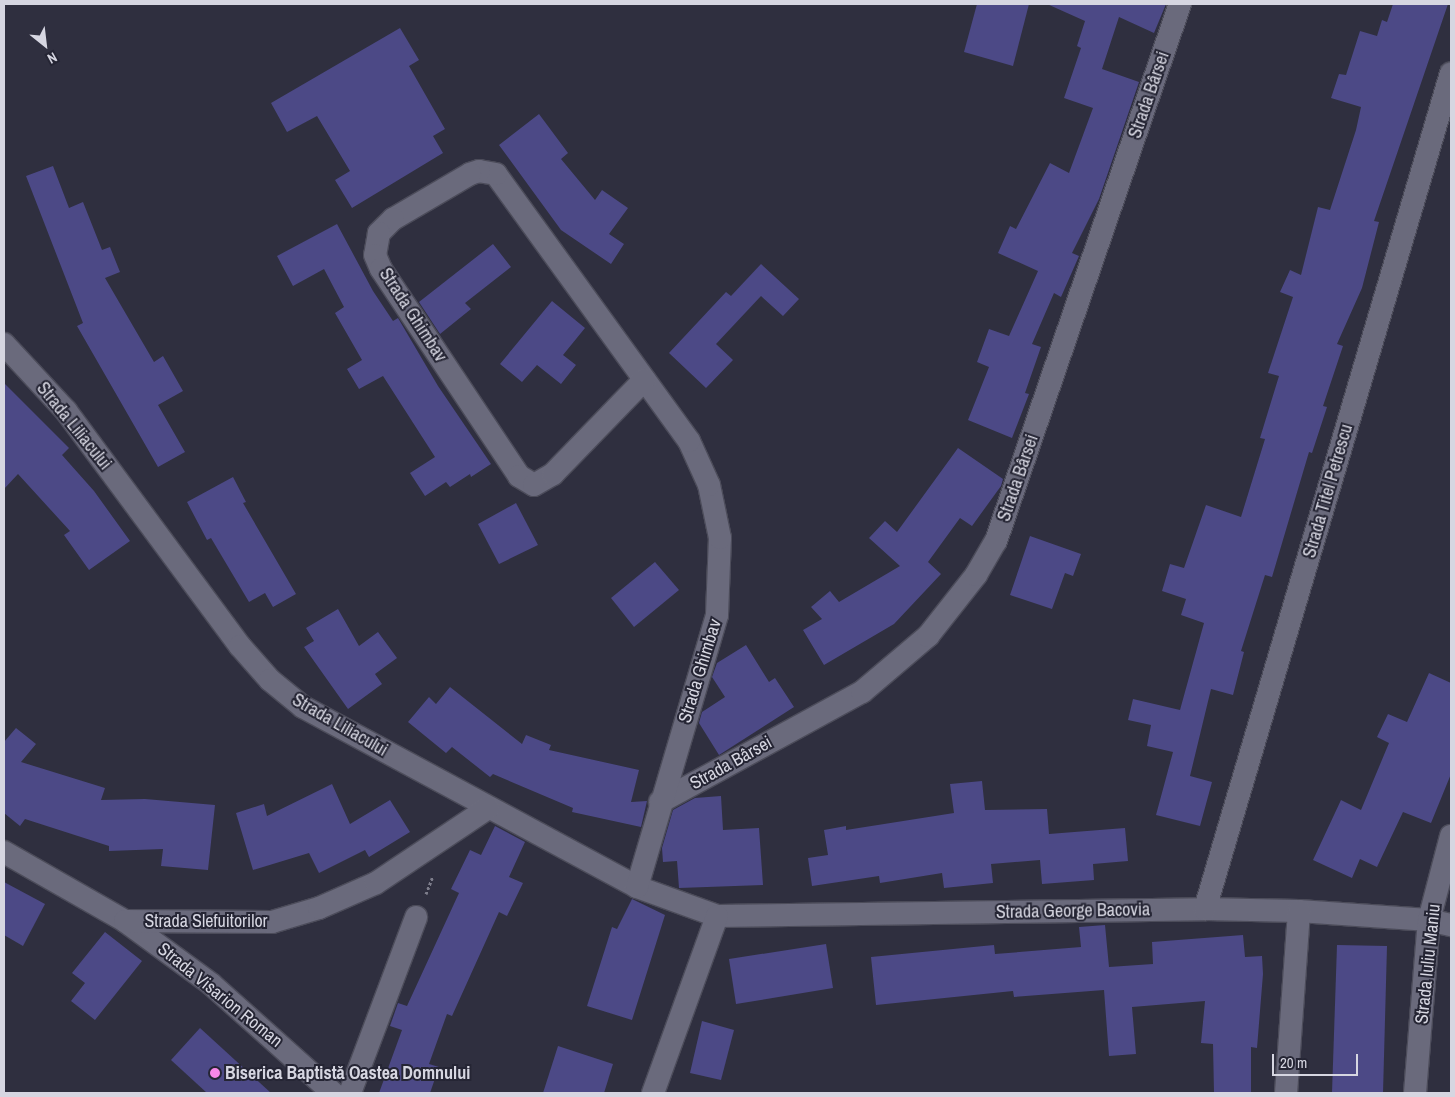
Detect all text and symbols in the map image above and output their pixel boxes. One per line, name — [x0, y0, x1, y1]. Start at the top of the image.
north arrow — [20, 20, 70, 70]
text: N — [44, 48, 60, 68]
street label: Strada Bârsei — [1124, 49, 1174, 141]
street label: Strada Ghimbav — [375, 264, 451, 366]
street label: Strada Liliacului — [32, 378, 116, 474]
street label: Strada Titel Petrescu — [1299, 422, 1357, 560]
street label: Strada Bârsei — [993, 432, 1043, 524]
street label: Strada Ghimbav — [674, 616, 726, 726]
street label: Strada Liliacului — [288, 689, 392, 761]
street label: Strada Bârsei — [686, 732, 776, 794]
street label: Strada George Bacovia — [996, 899, 1150, 923]
street label: Strada Iuliu Maniu — [1411, 903, 1445, 1025]
street label: Strada Slefuitorilor — [144, 910, 268, 932]
street label: Strada Visarion Roman — [153, 938, 287, 1052]
scale bar — [1275, 1044, 1361, 1076]
text: 20 m — [1280, 1052, 1307, 1073]
place label: Biserica Baptistă Oastea Domnului — [225, 1062, 470, 1084]
marker: Biserica Baptistă Oastea Domnului — [209, 1067, 221, 1079]

